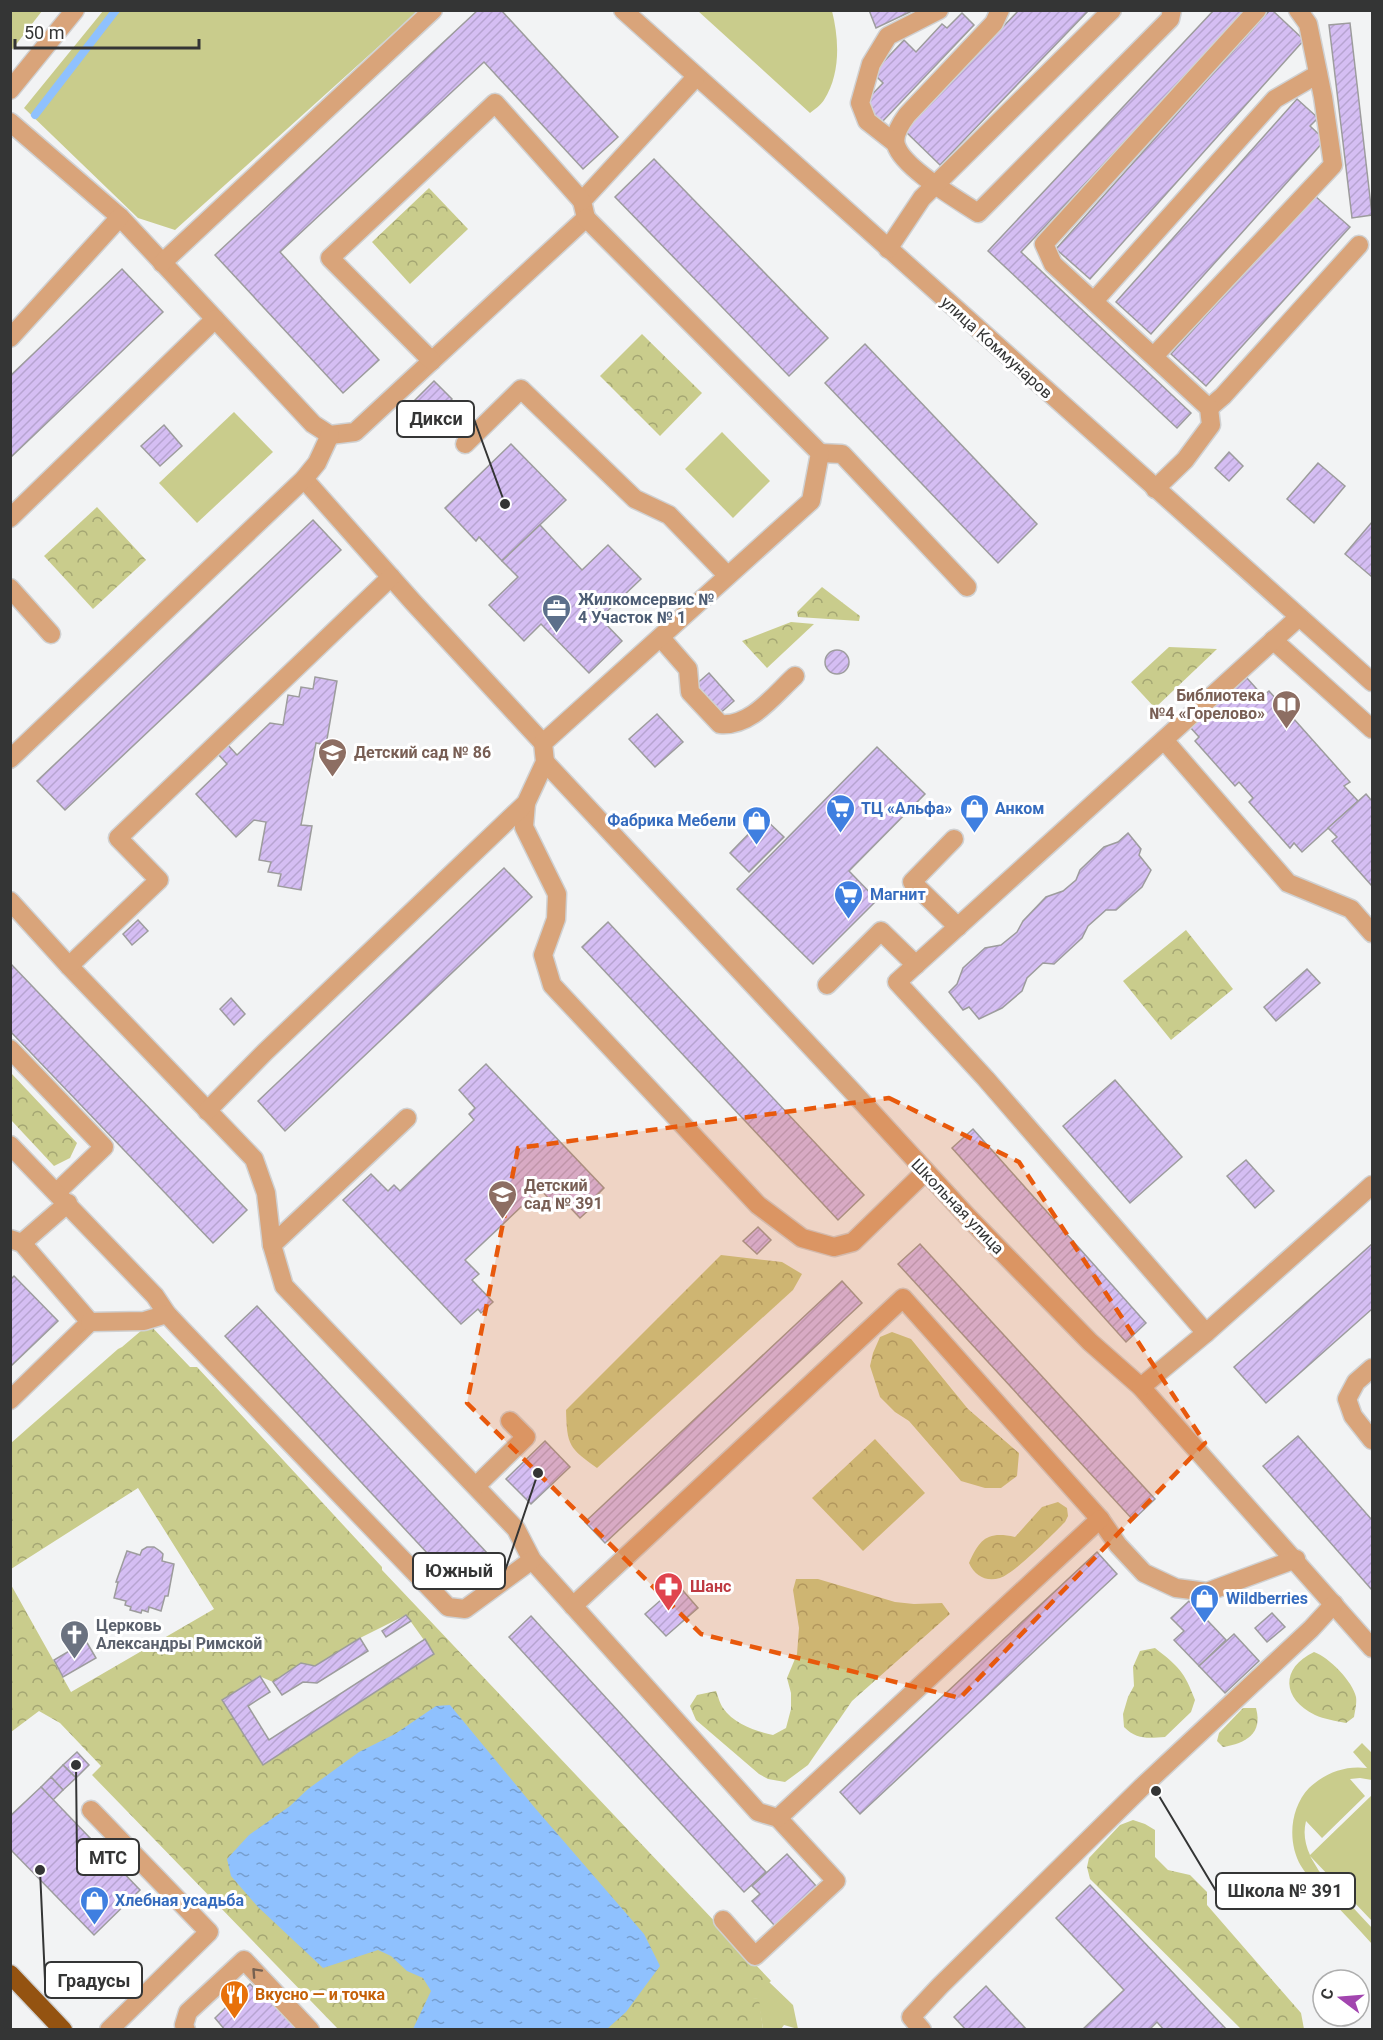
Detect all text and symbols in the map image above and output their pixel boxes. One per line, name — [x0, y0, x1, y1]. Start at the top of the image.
scale bar — [15, 12, 200, 50]
text: 50 m — [24, 22, 64, 43]
street label: улица Коммунаров — [937, 292, 1056, 402]
callout: Дикси — [397, 401, 474, 437]
text: Дикси — [409, 408, 463, 429]
place label: Жилкомсервис № 4 Участок № 1 — [578, 590, 715, 627]
office icon: Жилкомсервис № 4 Участок № 1 — [541, 592, 573, 634]
place label: Библиотека №4 «Горелово» — [1149, 686, 1265, 723]
library icon: Библиотека №4 «Горелово» — [1270, 688, 1302, 730]
school or university icon: Детский сад № 86 — [317, 736, 349, 778]
place label: Детский сад № 86 — [354, 743, 491, 762]
supermarket icon: ТЦ «Альфа» — [824, 792, 856, 834]
shop icon: Анком — [958, 792, 990, 834]
place label: ТЦ «Альфа» — [861, 799, 952, 818]
place label: Анком — [995, 799, 1044, 818]
shop icon: Фабрика Мебели — [741, 804, 773, 846]
place label: Фабрика Мебели — [607, 811, 736, 830]
supermarket icon: Магнит — [833, 878, 865, 920]
place label: Магнит — [870, 885, 926, 904]
street label: Школьная улица — [907, 1155, 1008, 1258]
place label: Детский сад № 391 — [524, 1176, 603, 1213]
school or university icon: Детский сад № 391 — [487, 1178, 519, 1220]
callout: Южный — [413, 1553, 505, 1589]
text: Южный — [425, 1560, 493, 1581]
pharmacy icon: Шанс — [653, 1570, 685, 1612]
place label: Шанс — [690, 1577, 731, 1596]
shop icon: Wildberries — [1189, 1582, 1221, 1624]
place label: Wildberries — [1226, 1589, 1308, 1608]
place label: Церковь Александры Римской — [96, 1616, 262, 1653]
church icon: Церковь Александры Римской — [59, 1618, 91, 1660]
callout: МТС — [77, 1839, 139, 1875]
text: МТС — [89, 1847, 127, 1868]
callout: Школа № 391 — [1216, 1873, 1355, 1909]
text: Школа № 391 — [1227, 1880, 1343, 1901]
shop icon: Хлебная усадьба — [78, 1884, 110, 1926]
place label: Хлебная усадьба — [115, 1891, 244, 1910]
callout: Градусы — [45, 1962, 142, 1998]
one-way arrow — [252, 1968, 263, 1979]
north arrow — [1311, 1968, 1371, 2028]
text: Градусы — [58, 1970, 130, 1991]
restaurant icon: Вкусно — и точка — [218, 1978, 250, 2020]
place label: Вкусно — и точка — [255, 1985, 386, 2004]
text: С — [1316, 1986, 1338, 2002]

